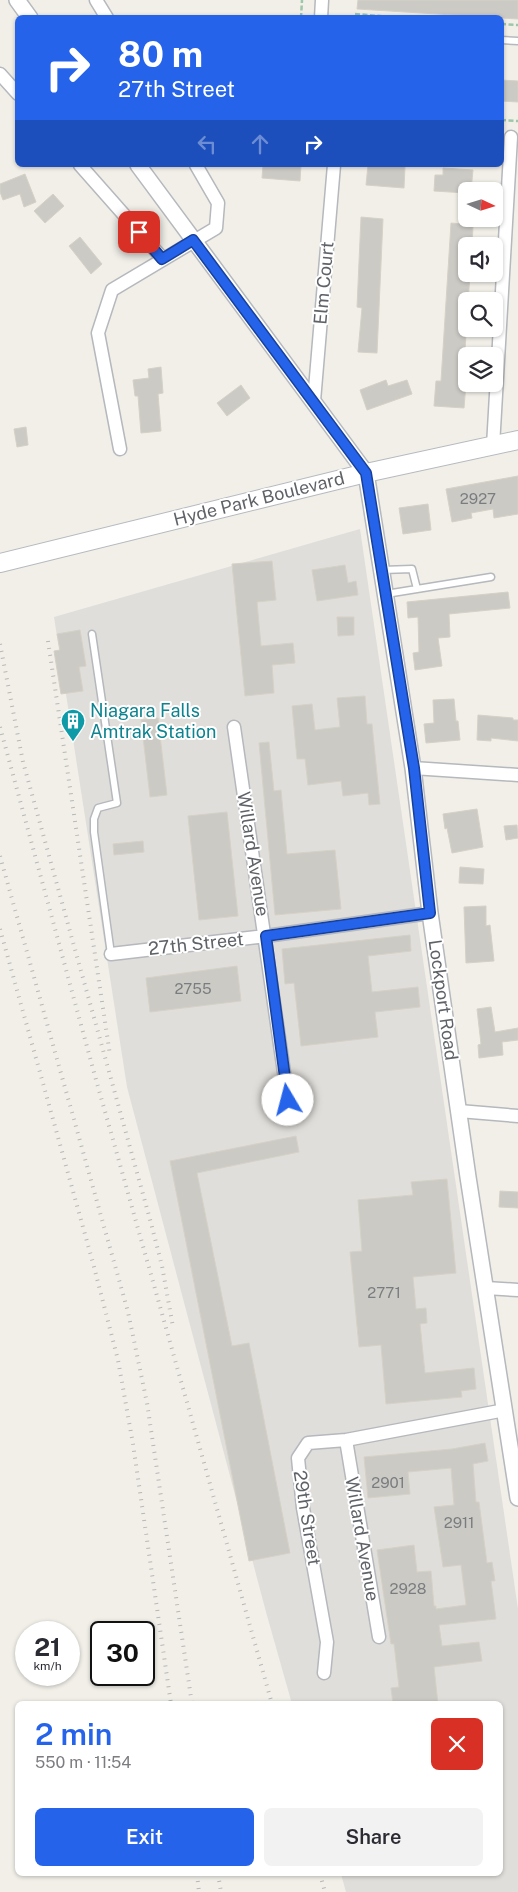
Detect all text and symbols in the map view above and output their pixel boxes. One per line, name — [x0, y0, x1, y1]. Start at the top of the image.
text: 80 m — [118, 34, 203, 75]
icon: right — [35, 35, 100, 100]
text: 27th Street — [118, 76, 235, 102]
icon: left — [193, 130, 221, 158]
icon: ahead — [246, 130, 274, 158]
icon: right — [299, 130, 327, 158]
north arrow — [458, 182, 502, 228]
map controls — [458, 182, 503, 392]
pin — [118, 211, 160, 253]
icon: arrive — [125, 218, 153, 246]
button: sound — [458, 237, 503, 282]
street label: Elm Court — [309, 241, 338, 325]
button: search — [458, 292, 503, 337]
button: layers — [458, 347, 503, 392]
street label: Hyde Park Boulevard — [171, 467, 347, 530]
house number: 2927 — [460, 490, 496, 507]
place label: Niagara Falls Amtrak Station — [90, 700, 216, 742]
building icon: Niagara Falls Amtrak Station — [60, 708, 86, 742]
street label: Willard Avenue — [233, 790, 274, 918]
street label: 27th Street — [147, 928, 245, 959]
street label: Lockport Road — [425, 938, 462, 1062]
house number: 2755 — [174, 980, 212, 997]
position arrow — [261, 1073, 313, 1125]
house number: 2771 — [367, 1284, 401, 1301]
street label: 29th Street — [290, 1469, 325, 1567]
house number: 2901 — [371, 1474, 405, 1491]
street label: Willard Avenue — [341, 1475, 384, 1603]
house number: 2911 — [444, 1514, 474, 1531]
house number: 2928 — [390, 1580, 426, 1597]
speed limit sign: 30 — [90, 1621, 155, 1686]
text: 21 — [34, 1632, 61, 1662]
text: km/h — [33, 1659, 62, 1673]
text: 2 min — [35, 1716, 112, 1752]
button: close — [431, 1718, 483, 1770]
text: 550 m · 11:54 — [35, 1753, 131, 1772]
button: Exit — [35, 1808, 254, 1866]
button: Share — [264, 1808, 483, 1866]

